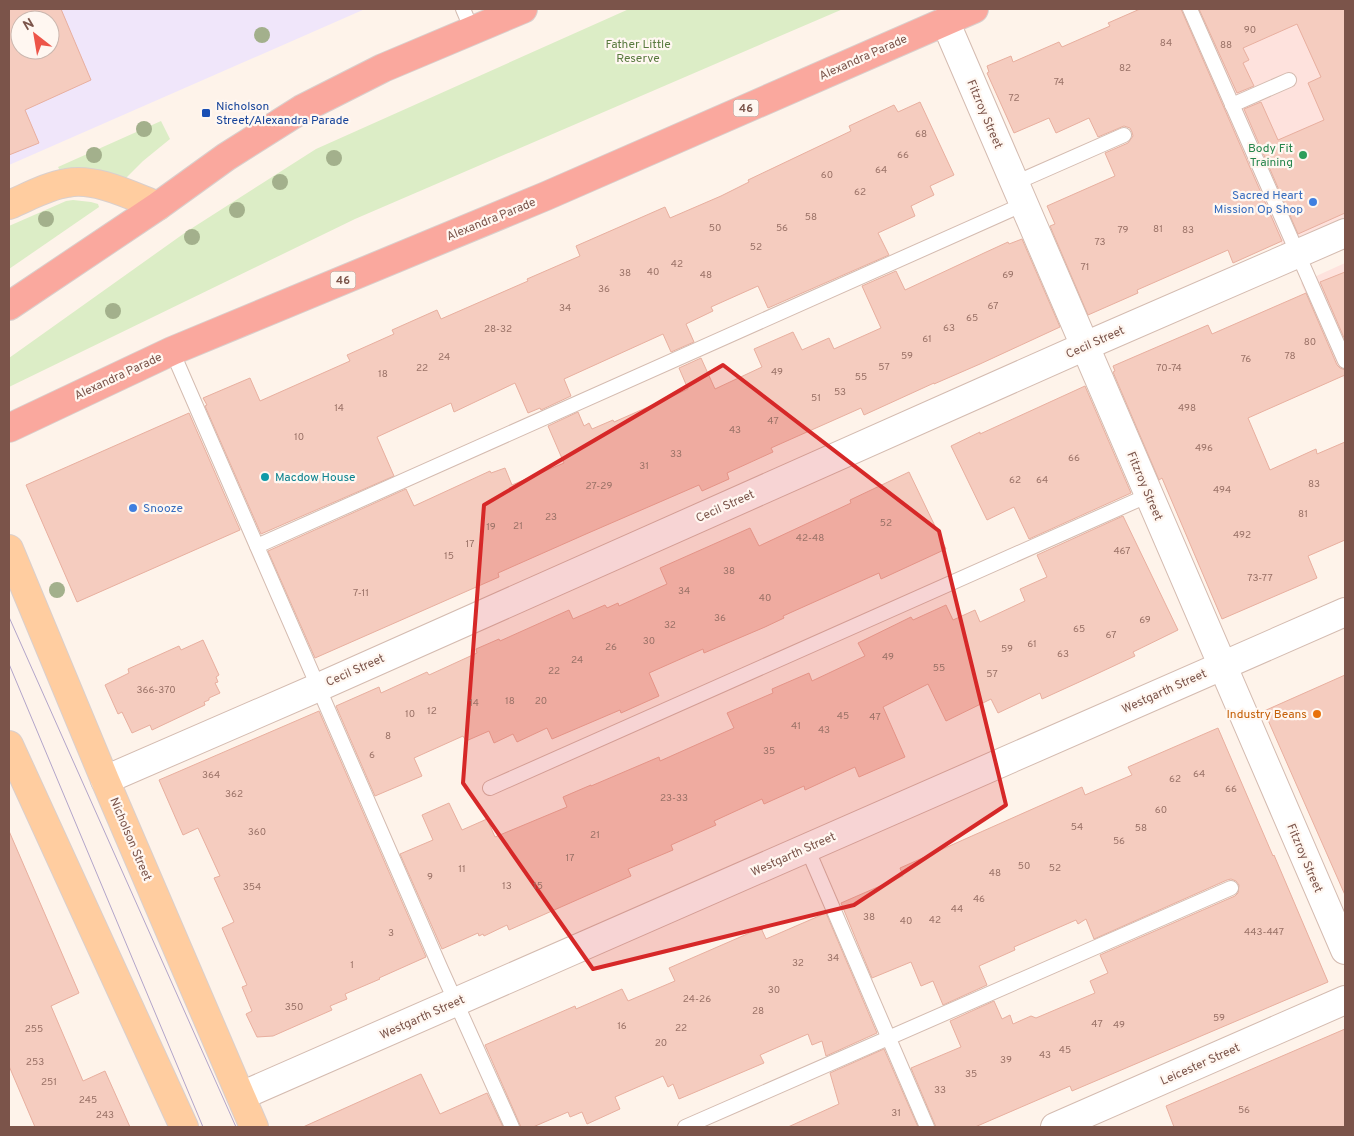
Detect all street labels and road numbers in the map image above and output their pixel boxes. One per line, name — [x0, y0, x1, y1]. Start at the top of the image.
street label: Alexandra Parade — [817, 31, 910, 85]
street label: Fitzroy Street — [962, 77, 1006, 151]
road number: 46 — [734, 100, 758, 116]
street label: Alexandra Parade — [444, 195, 538, 245]
road number: 46 — [330, 272, 356, 288]
street label: Cecil Street — [1064, 323, 1127, 363]
street label: Alexandra Parade — [72, 350, 165, 404]
street label: Fitzroy Street — [1122, 449, 1166, 523]
street label: Cecil Street — [694, 487, 757, 527]
street label: Cecil Street — [324, 651, 387, 691]
street label: Westgarth Street — [1120, 666, 1209, 718]
street label: Nicholson Street — [105, 795, 155, 884]
street label: Fitzroy Street — [1282, 821, 1326, 895]
street label: Westgarth Street — [749, 829, 838, 881]
street label: Westgarth Street — [378, 992, 467, 1044]
street label: Leicester Street — [1158, 1040, 1243, 1090]

